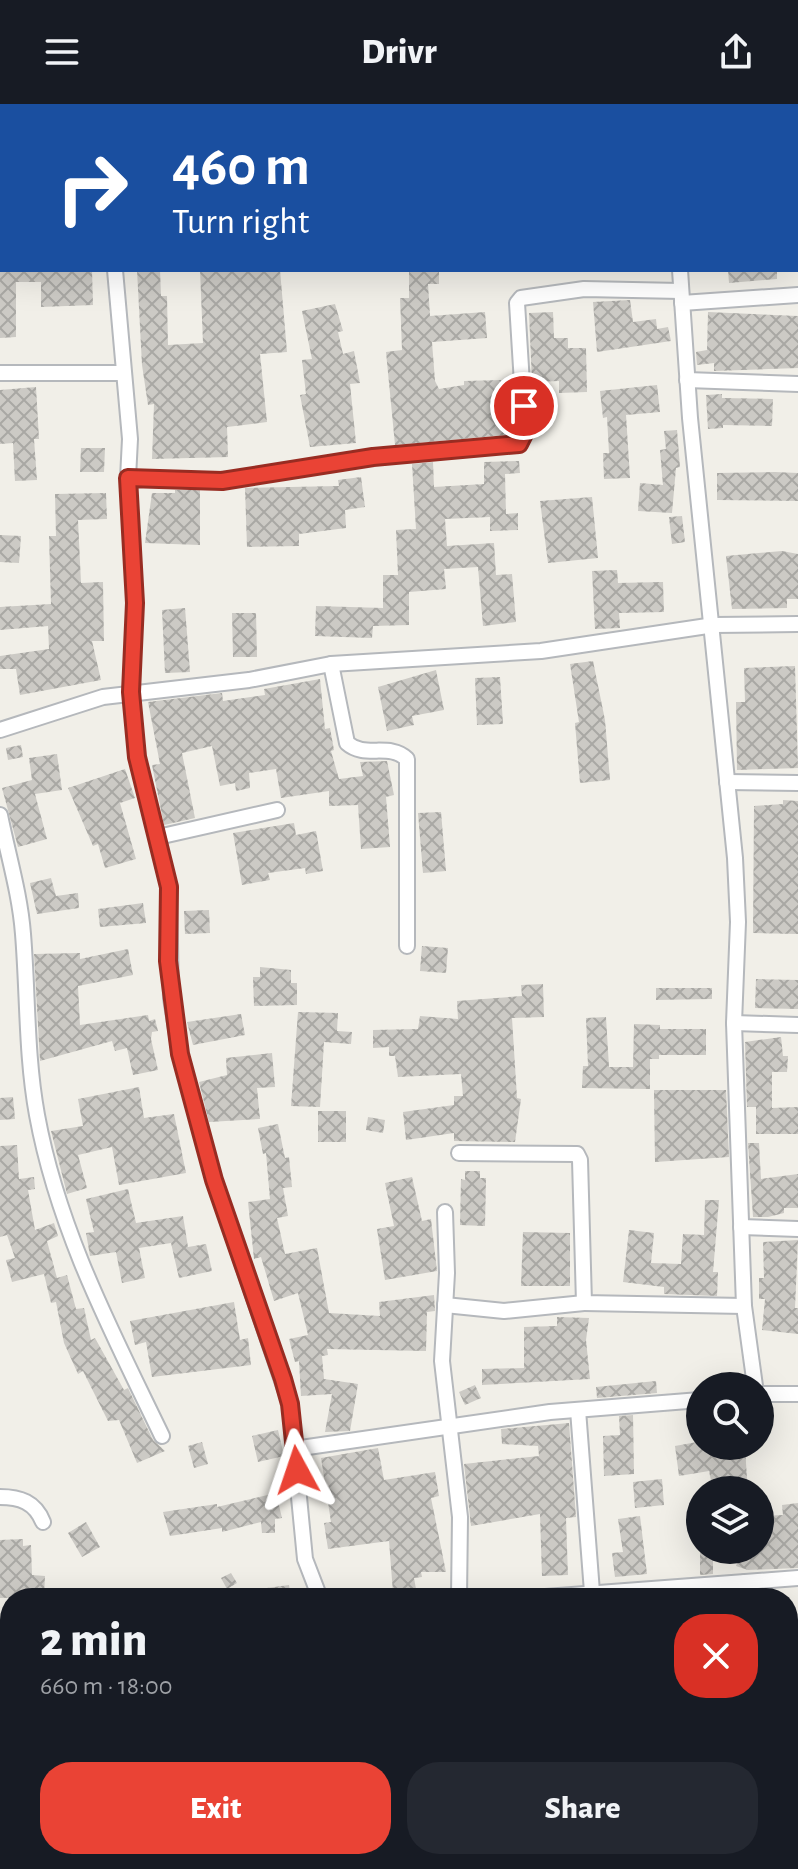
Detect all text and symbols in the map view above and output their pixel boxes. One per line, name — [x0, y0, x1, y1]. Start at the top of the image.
icon: menu — [40, 30, 84, 74]
icon: share — [714, 30, 758, 74]
text: Drivr — [361, 34, 437, 70]
icon: right — [40, 136, 144, 240]
text: 460 m — [172, 139, 310, 195]
text: Turn right — [172, 204, 309, 240]
pin — [490, 372, 558, 440]
icon: arrive — [502, 384, 546, 428]
map controls — [686, 1372, 774, 1564]
button: search — [686, 1372, 774, 1460]
position arrow — [255, 1428, 339, 1512]
button: layers — [686, 1476, 774, 1564]
button: close — [674, 1614, 758, 1698]
text: 2 min — [40, 1617, 148, 1665]
text: 660 m · 18:00 — [40, 1673, 172, 1699]
button: Exit — [40, 1762, 391, 1854]
button: Share — [407, 1762, 758, 1854]

